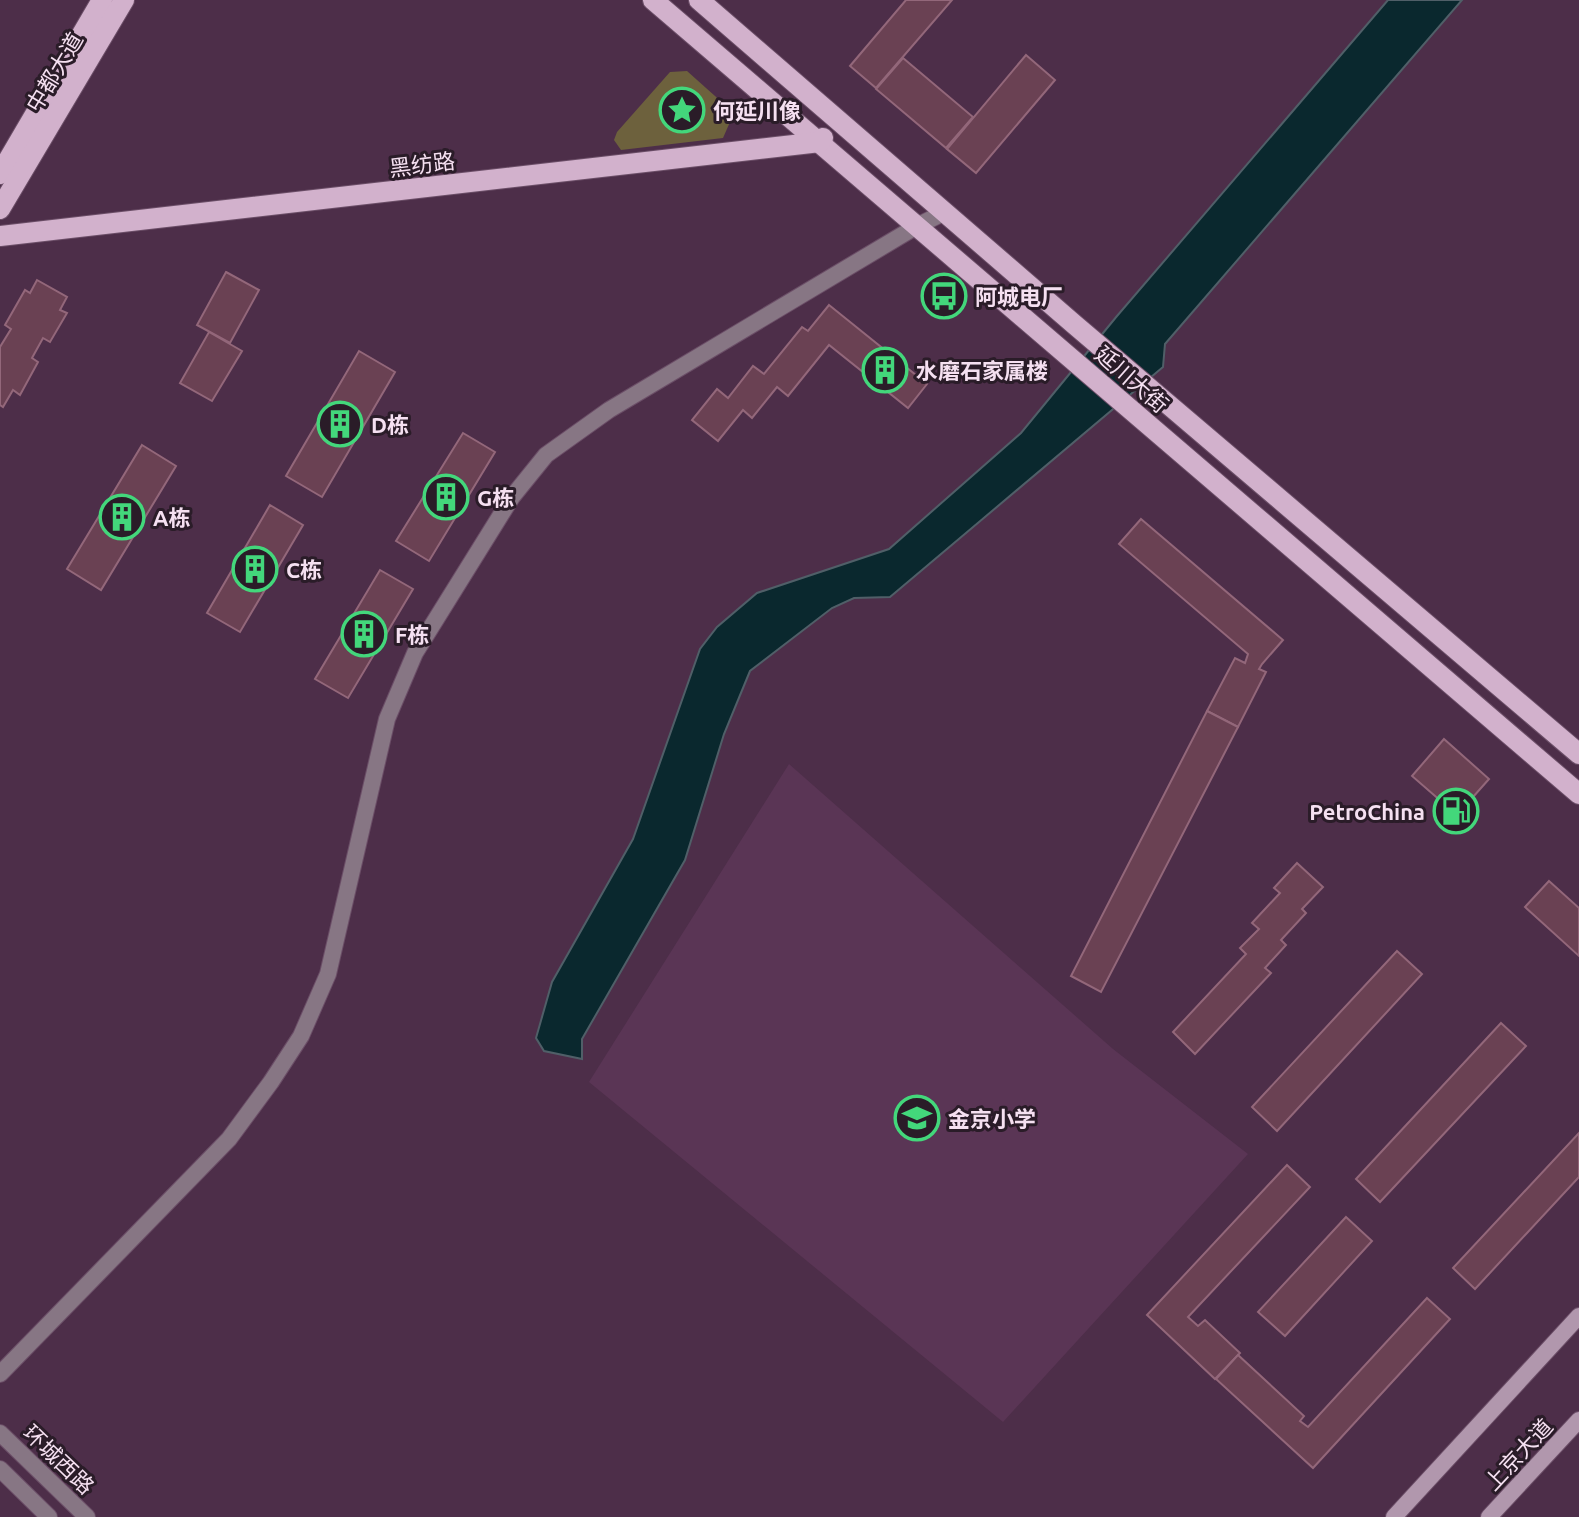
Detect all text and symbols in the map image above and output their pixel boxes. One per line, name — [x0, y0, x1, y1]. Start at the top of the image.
street label: 中都大道 — [21, 28, 87, 116]
place icon: 何延川像 — [658, 86, 706, 134]
place label: 何延川像 — [713, 98, 801, 123]
street label: 黑纺路 — [388, 148, 456, 180]
bus stop icon: 阿城电厂 — [920, 272, 968, 320]
place label: 阿城电厂 — [975, 284, 1063, 309]
street label: 延川大街 — [1091, 341, 1173, 417]
building icon: 水磨石家属楼 — [861, 346, 909, 394]
place label: 水磨石家属楼 — [916, 358, 1048, 383]
building icon: D栋 — [316, 400, 364, 448]
place label: D栋 — [371, 412, 409, 437]
building icon: G栋 — [422, 473, 470, 521]
place label: G栋 — [477, 485, 514, 510]
building icon: A栋 — [98, 493, 146, 541]
place label: A栋 — [153, 505, 190, 530]
building icon: C栋 — [231, 545, 279, 593]
place label: C栋 — [286, 557, 322, 582]
building icon: F栋 — [340, 610, 388, 658]
place label: F栋 — [395, 622, 429, 647]
fuel station icon: PetroChina — [1432, 787, 1480, 835]
place label: PetroChina — [1309, 799, 1425, 824]
school or university icon: 金京小学 — [893, 1094, 941, 1142]
place label: 金京小学 — [948, 1106, 1036, 1131]
street label: 上京大道 — [1479, 1413, 1557, 1495]
street label: 环城西路 — [19, 1419, 99, 1499]

